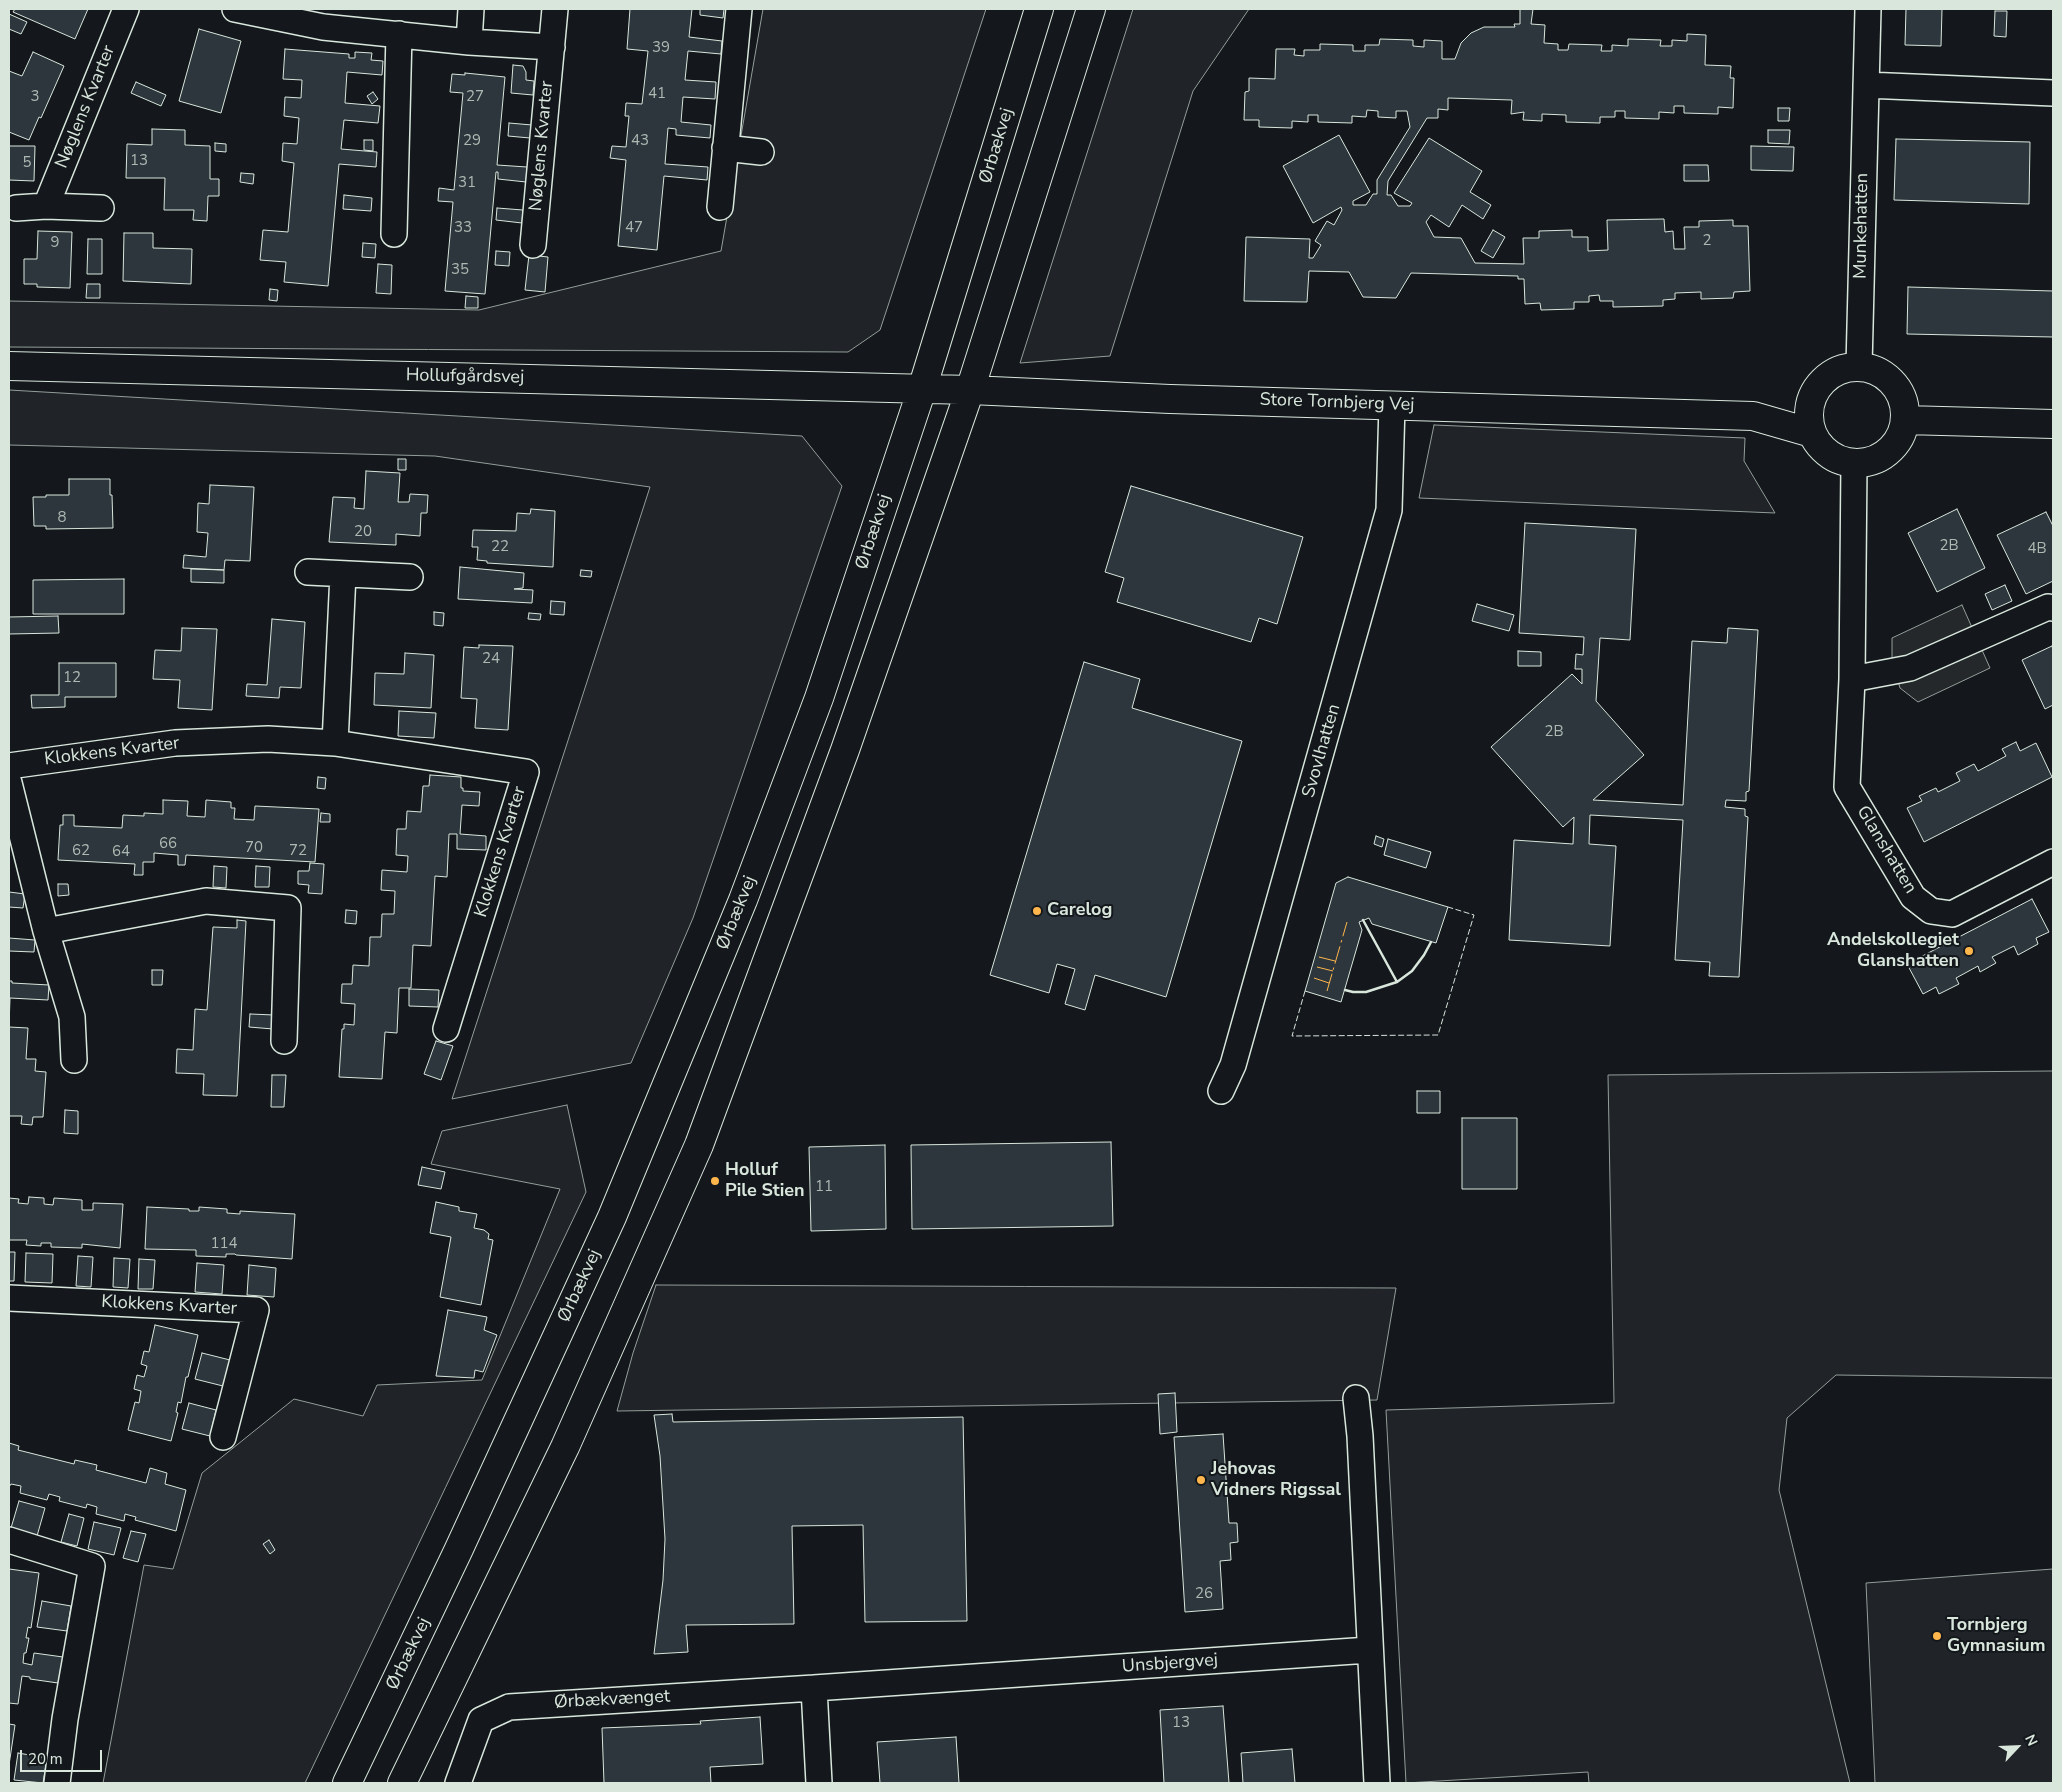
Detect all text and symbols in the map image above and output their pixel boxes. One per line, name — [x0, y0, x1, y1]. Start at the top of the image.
house number: 39 — [652, 39, 670, 57]
street label: Nøglens Kvarter — [51, 42, 121, 172]
street label: Nøglens Kvarter — [526, 80, 558, 212]
house number: 41 — [648, 85, 666, 103]
house number: 3 — [31, 88, 39, 106]
house number: 27 — [466, 88, 484, 106]
street label: Ørbækvej — [975, 106, 1019, 186]
house number: 29 — [463, 132, 481, 150]
house number: 43 — [631, 132, 649, 150]
house number: 13 — [130, 152, 148, 170]
house number: 5 — [23, 154, 31, 172]
street label: Munkehatten — [1850, 173, 1874, 279]
house number: 31 — [458, 174, 476, 192]
house number: 33 — [454, 219, 472, 237]
house number: 47 — [625, 219, 643, 237]
house number: 2 — [1703, 232, 1711, 250]
house number: 9 — [51, 234, 59, 252]
house number: 35 — [451, 261, 469, 279]
street label: Hollufgårdsvej — [406, 365, 524, 389]
street label: Store Tornbjerg Vej — [1259, 390, 1415, 416]
street label: Ørbækvej — [852, 492, 896, 572]
house number: 8 — [58, 509, 66, 527]
house number: 20 — [354, 523, 372, 541]
house number: 2B — [1939, 537, 1959, 555]
house number: 22 — [491, 538, 509, 556]
house number: 4B — [2027, 540, 2047, 558]
house number: 24 — [482, 650, 500, 668]
house number: 12 — [63, 669, 81, 687]
street label: Svovlhatten — [1298, 702, 1346, 800]
house number: 2B — [1544, 723, 1564, 741]
street label: Klokkens Kvarter — [43, 733, 181, 771]
street label: Klokkens Kvarter — [471, 784, 531, 920]
street label: Glanshatten — [1851, 802, 1921, 898]
house number: 66 — [159, 835, 177, 853]
house number: 70 — [245, 839, 263, 857]
house number: 62 — [72, 842, 90, 860]
house number: 72 — [289, 842, 307, 860]
house number: 64 — [112, 843, 130, 861]
street label: Ørbækvej — [712, 873, 762, 953]
place label: Carelog — [1047, 900, 1112, 922]
marker: Carelog — [1031, 905, 1043, 917]
place label: Andelskollegiet Glanshatten — [1827, 930, 1959, 972]
marker: Andelskollegiet Glanshatten — [1963, 945, 1975, 957]
place label: Holluf Pile Stien — [725, 1160, 805, 1202]
marker: Holluf Pile Stien — [709, 1175, 721, 1187]
house number: 11 — [815, 1178, 833, 1196]
house number: 114 — [211, 1235, 237, 1253]
street label: Ørbækvej — [554, 1246, 606, 1326]
street label: Klokkens Kvarter — [101, 1292, 237, 1320]
place label: Jehovas Vidners Rigssal — [1211, 1459, 1341, 1502]
marker: Jehovas Vidners Rigssal — [1195, 1474, 1207, 1486]
house number: 26 — [1195, 1585, 1213, 1603]
street label: Ørbækvej — [382, 1614, 436, 1694]
place label: Tornbjerg Gymnasium — [1947, 1615, 2045, 1658]
marker: Tornbjerg Gymnasium — [1931, 1630, 1943, 1642]
street label: Unsbjergvej — [1121, 1650, 1219, 1678]
street label: Ørbækvænget — [553, 1686, 671, 1714]
house number: 13 — [1172, 1714, 1190, 1732]
north arrow — [1992, 1722, 2042, 1772]
text: N — [2020, 1732, 2042, 1749]
scale bar — [22, 1740, 105, 1772]
text: 20 m — [28, 1749, 63, 1769]

